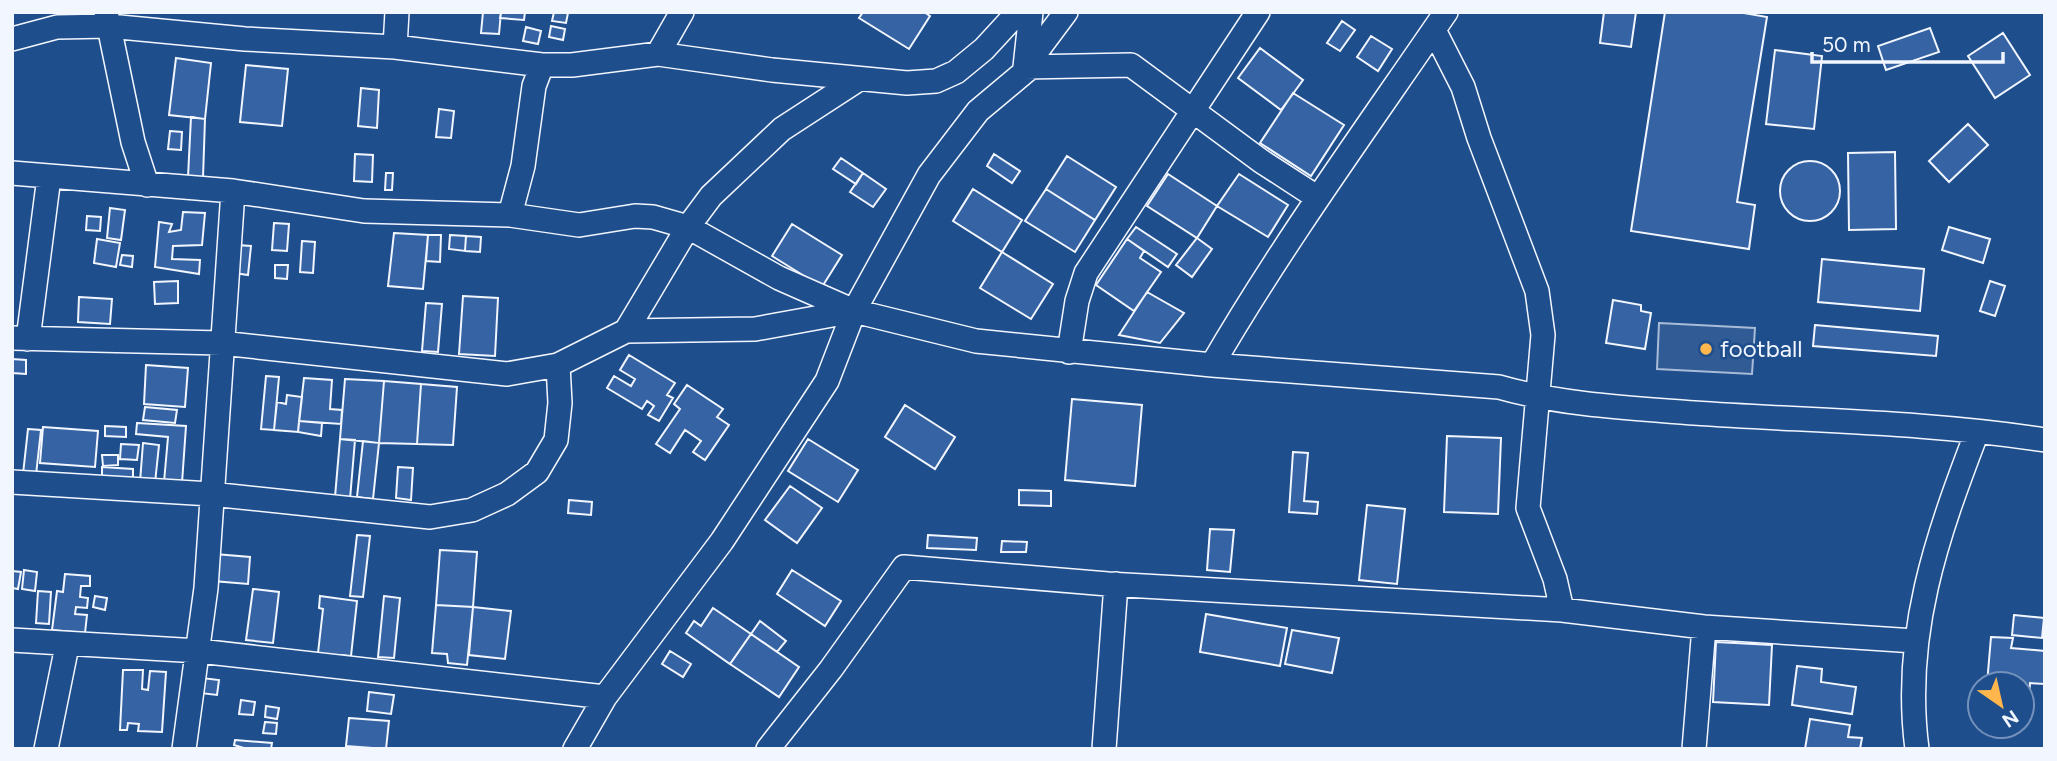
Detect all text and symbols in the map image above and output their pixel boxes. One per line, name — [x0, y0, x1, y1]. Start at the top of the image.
scale bar — [1812, 21, 2003, 65]
text: 50 m — [1822, 32, 1871, 57]
place label: football — [1720, 334, 1803, 363]
marker: football — [1698, 341, 1714, 357]
north arrow — [1966, 670, 2036, 740]
text: N — [1998, 705, 2023, 732]

